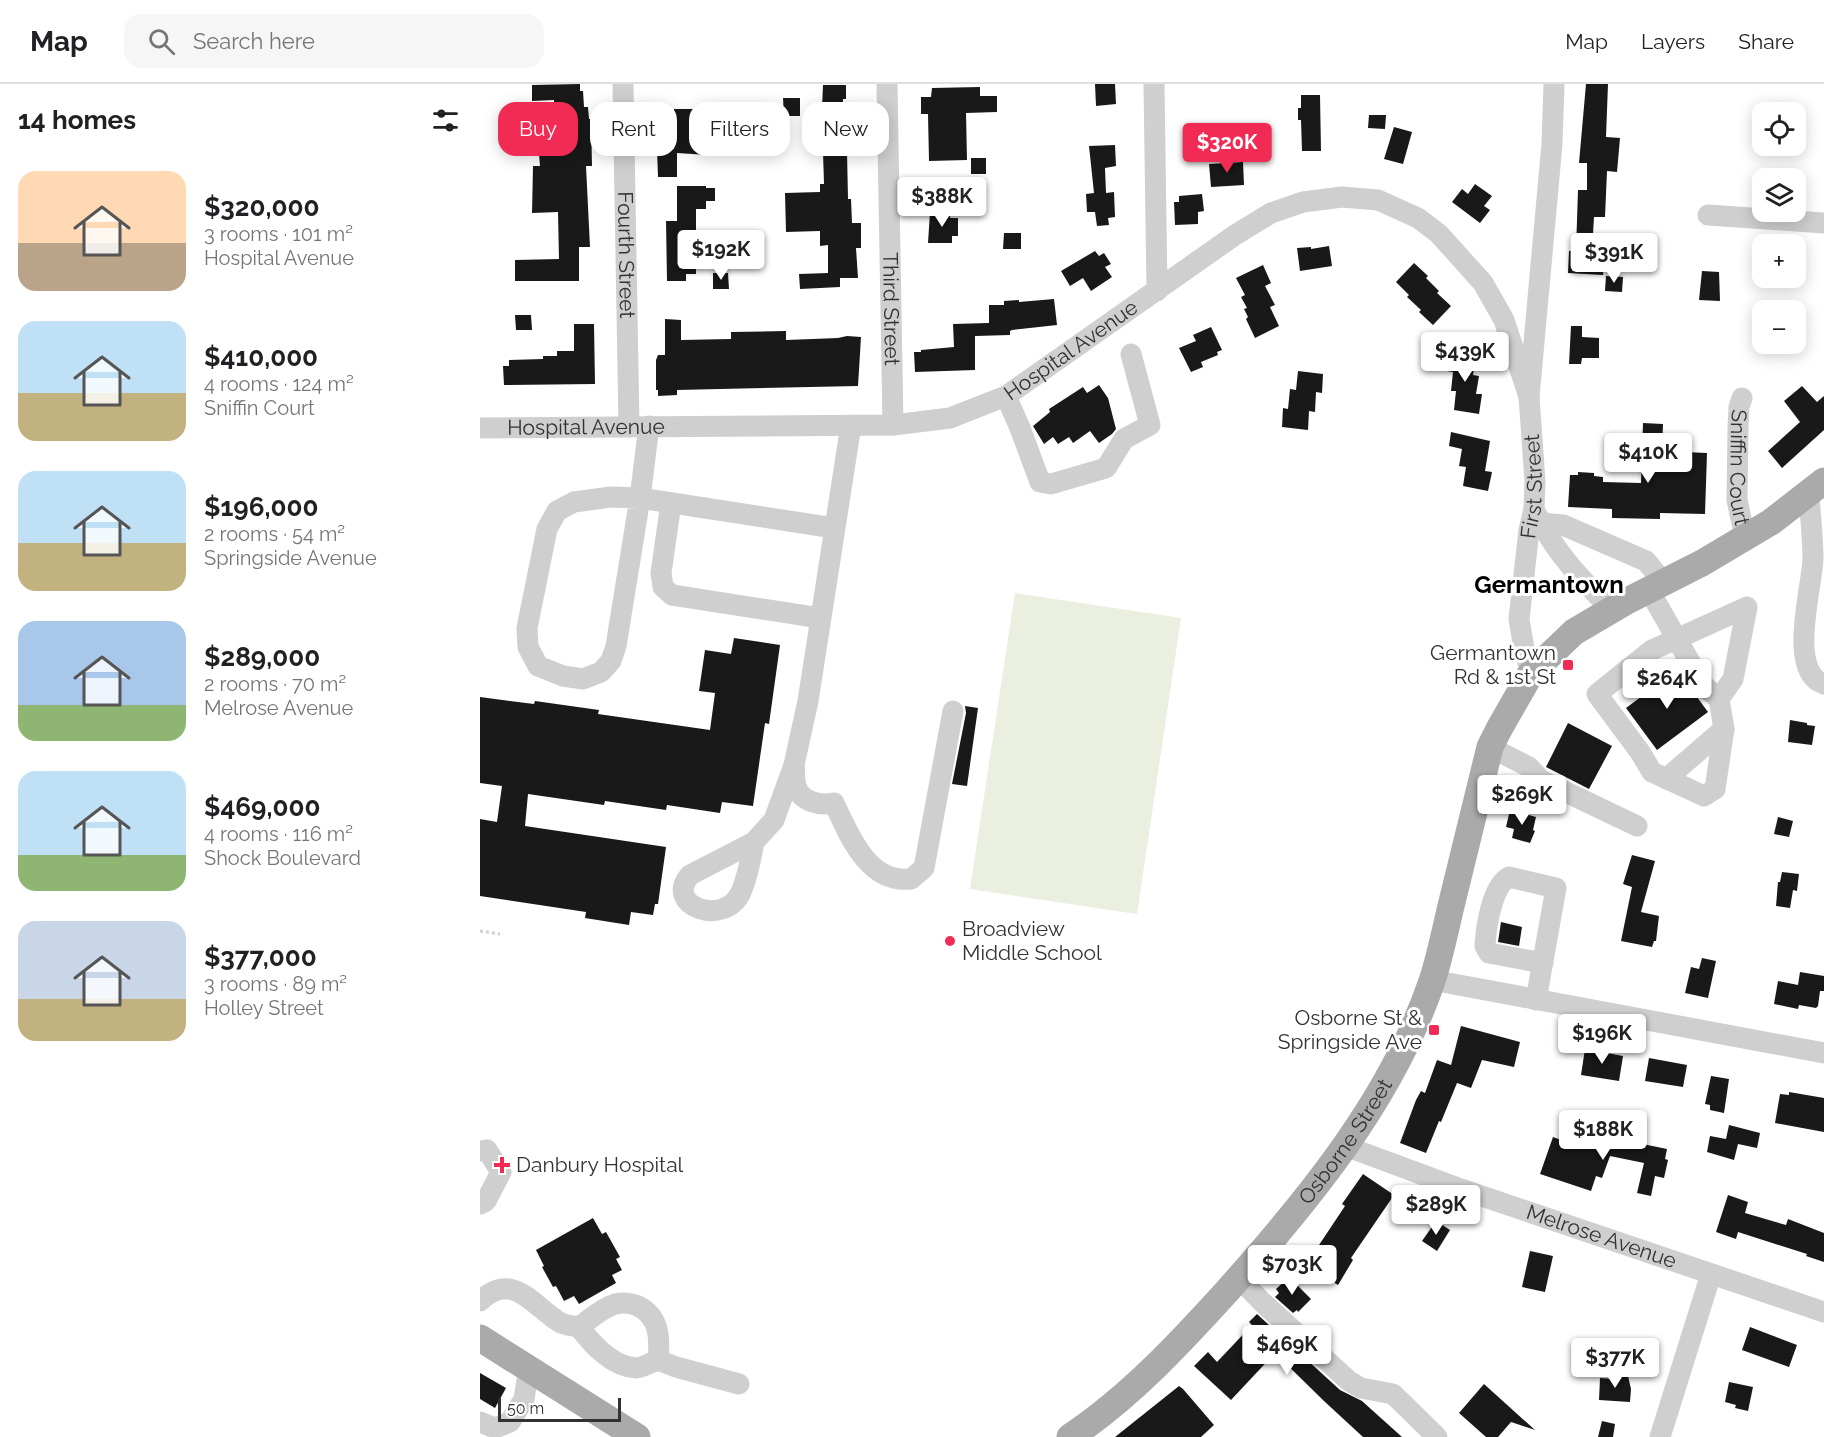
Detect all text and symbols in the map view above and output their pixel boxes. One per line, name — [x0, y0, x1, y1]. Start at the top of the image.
search box — [124, 14, 544, 68]
text: Map — [30, 25, 88, 58]
icon: search — [145, 25, 178, 58]
text: Search here — [193, 28, 315, 54]
text: Map — [1565, 29, 1608, 54]
text: Layers — [1641, 29, 1705, 54]
text: Share — [1738, 29, 1794, 54]
chip: Buy — [498, 102, 578, 156]
chip: Rent — [590, 102, 677, 156]
chip: Filters — [689, 102, 790, 156]
chip: New — [802, 102, 889, 156]
map controls — [1752, 102, 1806, 354]
button: locate — [1752, 102, 1806, 156]
icon: filters — [429, 104, 462, 137]
text: 14 homes — [18, 105, 136, 135]
pin: $320K — [1185, 123, 1269, 174]
text: $320K — [1197, 130, 1257, 154]
button: layers — [1752, 168, 1806, 222]
pin: $388K — [900, 177, 984, 228]
text: $388K — [911, 184, 973, 208]
street label: Fourth Street — [613, 191, 640, 319]
text: $320,000 — [204, 192, 319, 222]
icon: home — [66, 195, 138, 267]
text: 3 rooms · 101 m² — [204, 222, 353, 246]
pin: $192K — [679, 230, 763, 281]
pin: $391K — [1572, 233, 1656, 284]
button: + — [1752, 234, 1806, 288]
text: $192K — [692, 237, 751, 261]
text: $391K — [1585, 240, 1643, 264]
text: Hospital Avenue — [204, 246, 354, 270]
street label: Third Street — [878, 252, 905, 366]
street label: Hospital Avenue — [999, 294, 1142, 405]
button: − — [1752, 300, 1806, 354]
pin: $439K — [1423, 332, 1507, 383]
text: $439K — [1435, 339, 1495, 363]
text: $410,000 — [204, 342, 318, 372]
icon: home — [66, 345, 138, 417]
text: 4 rooms · 124 m² — [204, 372, 354, 396]
text: Sniffin Court — [204, 396, 315, 420]
street label: Sniffin Court — [1725, 409, 1755, 528]
street label: Hospital Avenue — [507, 414, 665, 440]
street label: First Street — [1515, 433, 1547, 540]
pin: $410K — [1606, 433, 1690, 484]
text: $410K — [1618, 440, 1678, 464]
text: $196,000 — [204, 492, 318, 522]
icon: home — [66, 495, 138, 567]
text: 2 rooms · 54 m² — [204, 522, 345, 546]
text: Springside Avenue — [204, 546, 377, 570]
district label: Germantown — [1474, 570, 1624, 599]
place label: Germantown Rd & 1st St — [1430, 640, 1556, 689]
text: $289,000 — [204, 642, 320, 672]
icon: home — [66, 645, 138, 717]
marker: Germantown Rd & 1st St — [1561, 658, 1575, 672]
pin: $264K — [1625, 659, 1709, 710]
text: $264K — [1637, 666, 1697, 690]
text: 2 rooms · 70 m² — [204, 672, 346, 696]
text: Melrose Avenue — [204, 696, 353, 720]
pin: $269K — [1480, 775, 1564, 826]
text: $269K — [1491, 782, 1553, 806]
text: $469,000 — [204, 792, 320, 822]
icon: home — [66, 795, 138, 867]
text: 4 rooms · 116 m² — [204, 822, 353, 846]
text: Shock Boulevard — [204, 846, 361, 870]
place label: Broadview Middle School — [962, 916, 1102, 965]
marker: Broadview Middle School — [943, 934, 957, 948]
text: $377,000 — [204, 942, 317, 972]
icon: home — [66, 945, 138, 1017]
text: 3 rooms · 89 m² — [204, 972, 347, 996]
text: Holley Street — [204, 996, 324, 1020]
place label: Osborne St & Springside Ave — [1278, 1005, 1422, 1054]
pin: $196K — [1560, 1014, 1644, 1065]
text: $196K — [1572, 1021, 1632, 1045]
marker: Osborne St & Springside Ave — [1427, 1023, 1441, 1037]
street label: Osborne Street — [1293, 1074, 1397, 1209]
pin: $188K — [1561, 1110, 1645, 1161]
text: $188K — [1573, 1117, 1633, 1141]
place label: Danbury Hospital — [516, 1152, 684, 1177]
marker: Danbury Hospital — [493, 1156, 511, 1174]
pin: $289K — [1394, 1185, 1478, 1236]
text: $289K — [1405, 1192, 1467, 1216]
street label: Melrose Avenue — [1523, 1199, 1680, 1273]
pin: $703K — [1250, 1245, 1334, 1296]
text: $703K — [1262, 1252, 1322, 1276]
pin: $469K — [1245, 1325, 1329, 1376]
text: $469K — [1256, 1332, 1318, 1356]
pin: $377K — [1573, 1338, 1657, 1389]
text: $377K — [1585, 1345, 1645, 1369]
scale bar — [498, 1395, 621, 1422]
text: 50 m — [507, 1399, 544, 1418]

